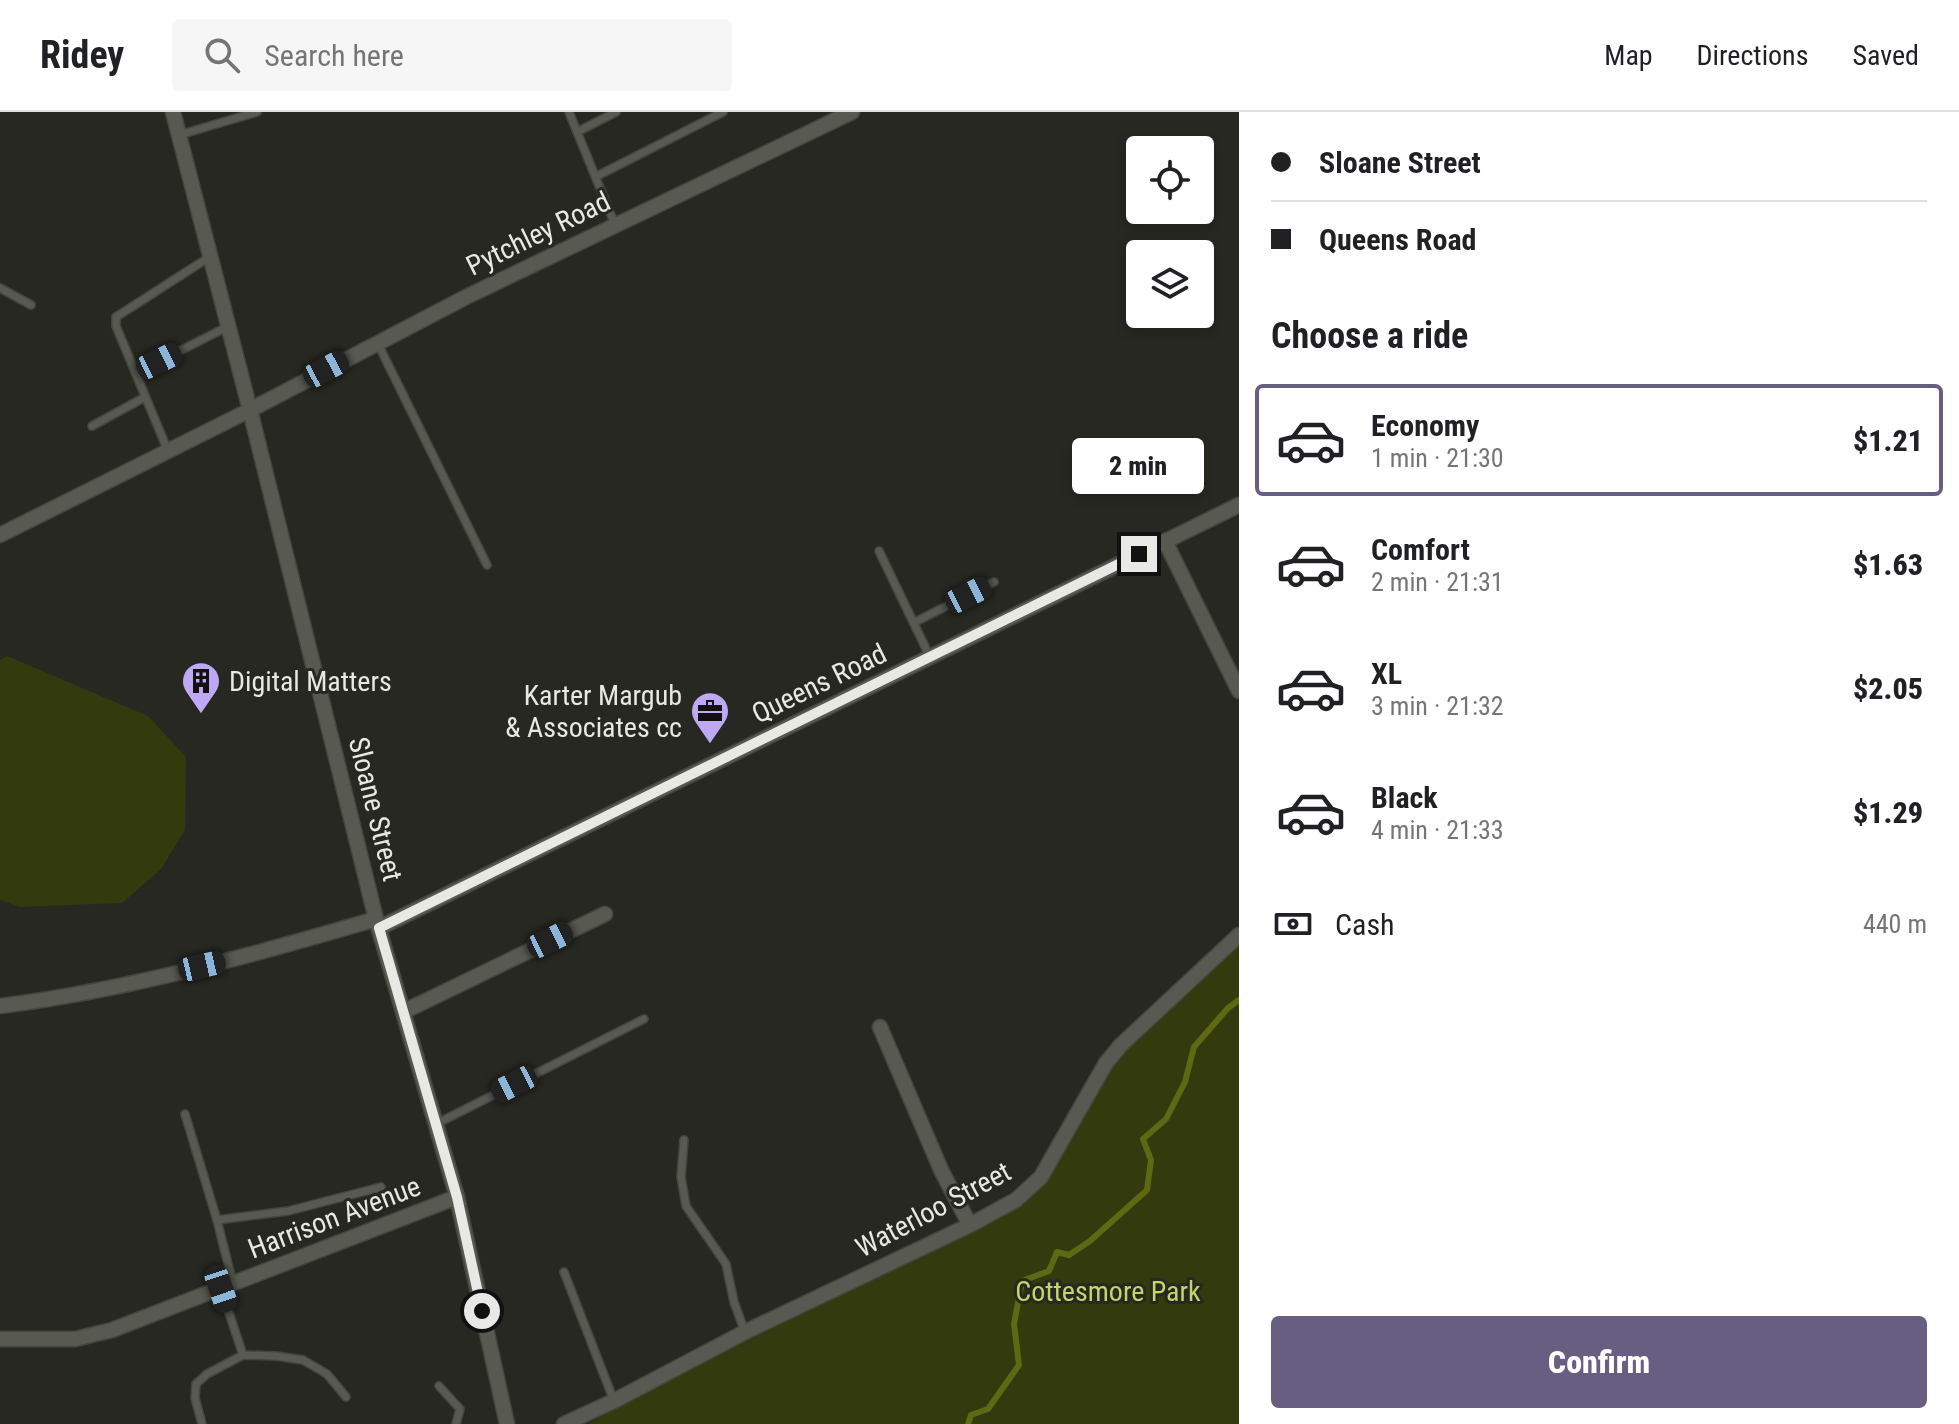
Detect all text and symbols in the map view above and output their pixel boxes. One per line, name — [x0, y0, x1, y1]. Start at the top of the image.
search box — [172, 19, 732, 91]
text: Ridey — [40, 33, 124, 77]
icon: search — [200, 33, 244, 77]
text: Search here — [264, 38, 404, 73]
text: Map — [1604, 39, 1653, 72]
text: Directions — [1697, 39, 1808, 72]
text: Saved — [1852, 39, 1919, 72]
map controls — [1126, 136, 1214, 328]
button: locate — [1126, 136, 1214, 224]
text: Sloane Street — [1319, 145, 1481, 180]
street label: Pytchley Road — [461, 184, 615, 282]
text: Queens Road — [1319, 222, 1476, 257]
button: layers — [1126, 240, 1214, 328]
text: Choose a ride — [1271, 315, 1468, 357]
car — [132, 340, 186, 382]
car — [299, 347, 353, 391]
icon: car — [1275, 404, 1347, 476]
text: Economy — [1371, 408, 1479, 443]
text: $1.21 — [1853, 423, 1923, 458]
callout: 2 min — [1073, 438, 1205, 494]
text: 1 min · 21:30 — [1371, 443, 1504, 473]
text: 2 min — [1109, 451, 1167, 481]
icon: car — [1275, 528, 1347, 600]
text: Comfort — [1371, 532, 1470, 567]
route end — [1121, 536, 1157, 572]
text: $1.63 — [1853, 547, 1923, 582]
text: 2 min · 21:31 — [1371, 567, 1504, 597]
car — [941, 573, 995, 617]
street label: Queens Road — [747, 637, 892, 730]
icon: car — [1275, 652, 1347, 724]
text: XL — [1371, 656, 1402, 691]
building icon: Digital Matters — [180, 660, 222, 715]
place label: Digital Matters — [229, 665, 392, 698]
text: $2.05 — [1853, 671, 1923, 706]
place label: Karter Margub & Associates cc — [505, 679, 682, 744]
office icon: Karter Margub & Associates cc — [689, 690, 731, 745]
text: 3 min · 21:32 — [1371, 691, 1504, 721]
street label: Sloane Street — [342, 734, 409, 884]
icon: car — [1275, 776, 1347, 848]
text: Black — [1371, 780, 1438, 815]
text: $1.29 — [1853, 795, 1923, 830]
text: 4 min · 21:33 — [1371, 815, 1504, 845]
icon: cash — [1271, 902, 1315, 946]
text: Cash — [1335, 907, 1395, 942]
text: 440 m — [1863, 909, 1927, 939]
car — [523, 919, 577, 961]
car — [176, 949, 228, 983]
car — [487, 1062, 541, 1106]
street label: Waterloo Street — [850, 1155, 1016, 1264]
street label: Harrison Avenue — [243, 1170, 425, 1265]
car — [202, 1262, 240, 1316]
park label: Cottesmore Park — [1015, 1275, 1201, 1308]
route start — [464, 1293, 500, 1329]
button: Confirm — [1271, 1316, 1927, 1408]

